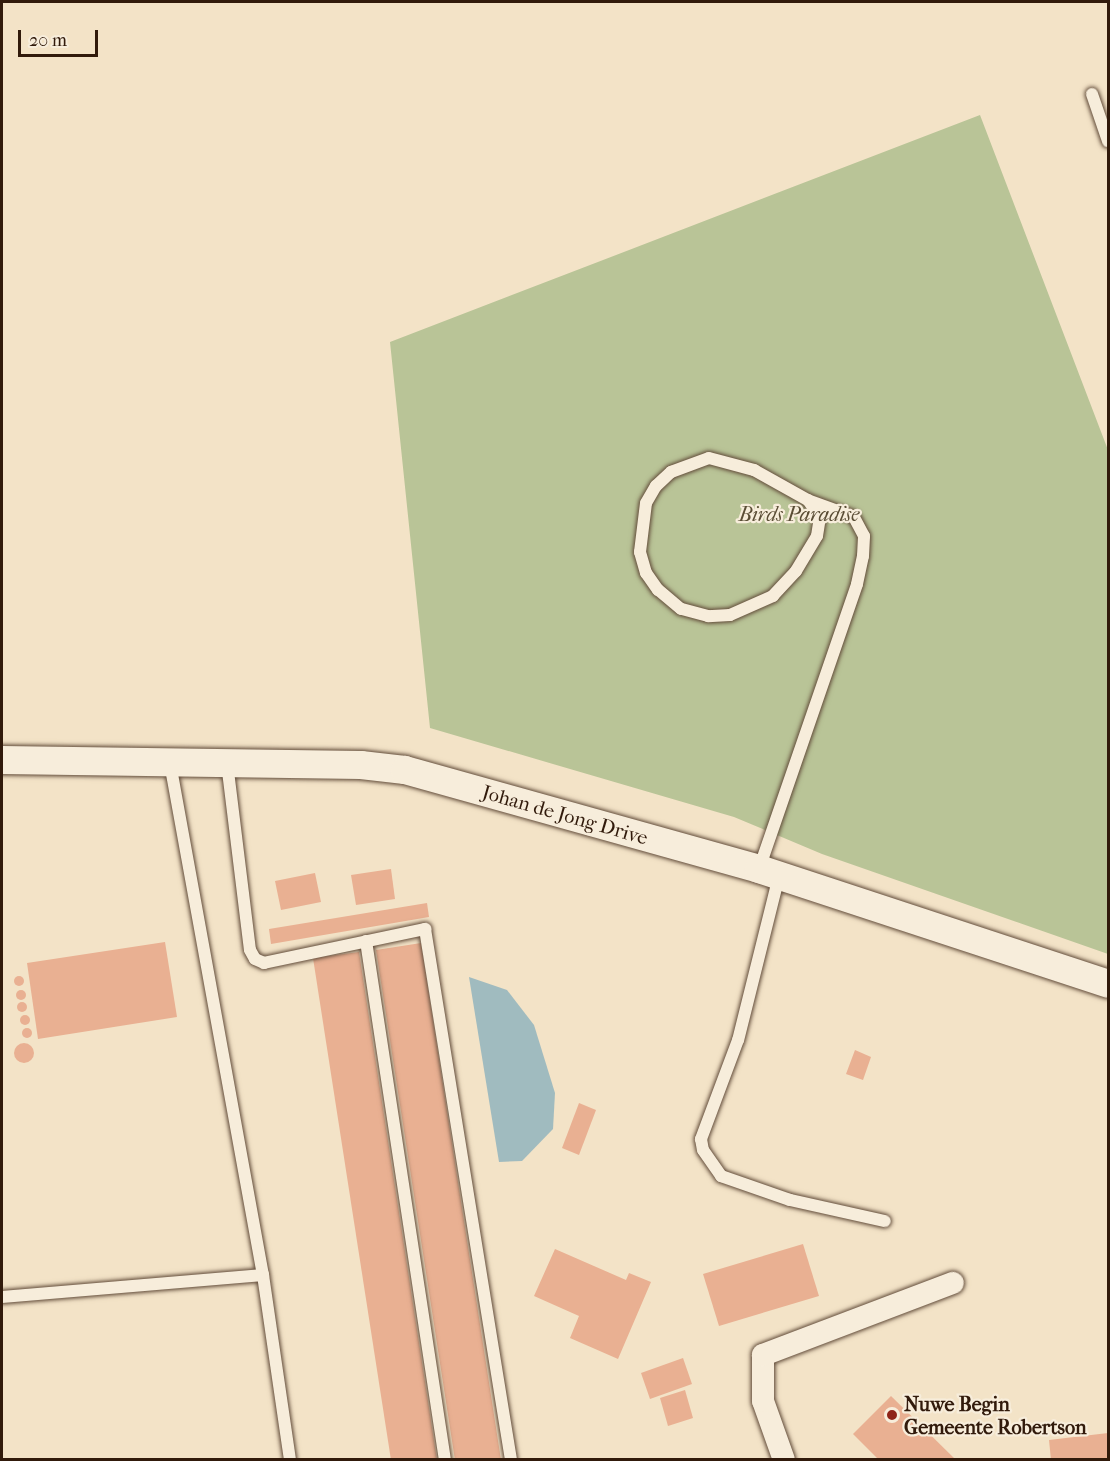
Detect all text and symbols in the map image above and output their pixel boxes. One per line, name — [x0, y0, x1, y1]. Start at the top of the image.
scale bar — [21, 18, 100, 56]
text: 20 m — [29, 30, 67, 51]
park label: Birds Paradise — [739, 502, 859, 526]
street label: Johan de Jong Drive — [479, 780, 651, 850]
place label: Nuwe Begin Gemeente Robertson — [904, 1392, 1087, 1439]
marker: Nuwe Begin Gemeente Robertson — [885, 1408, 899, 1422]

